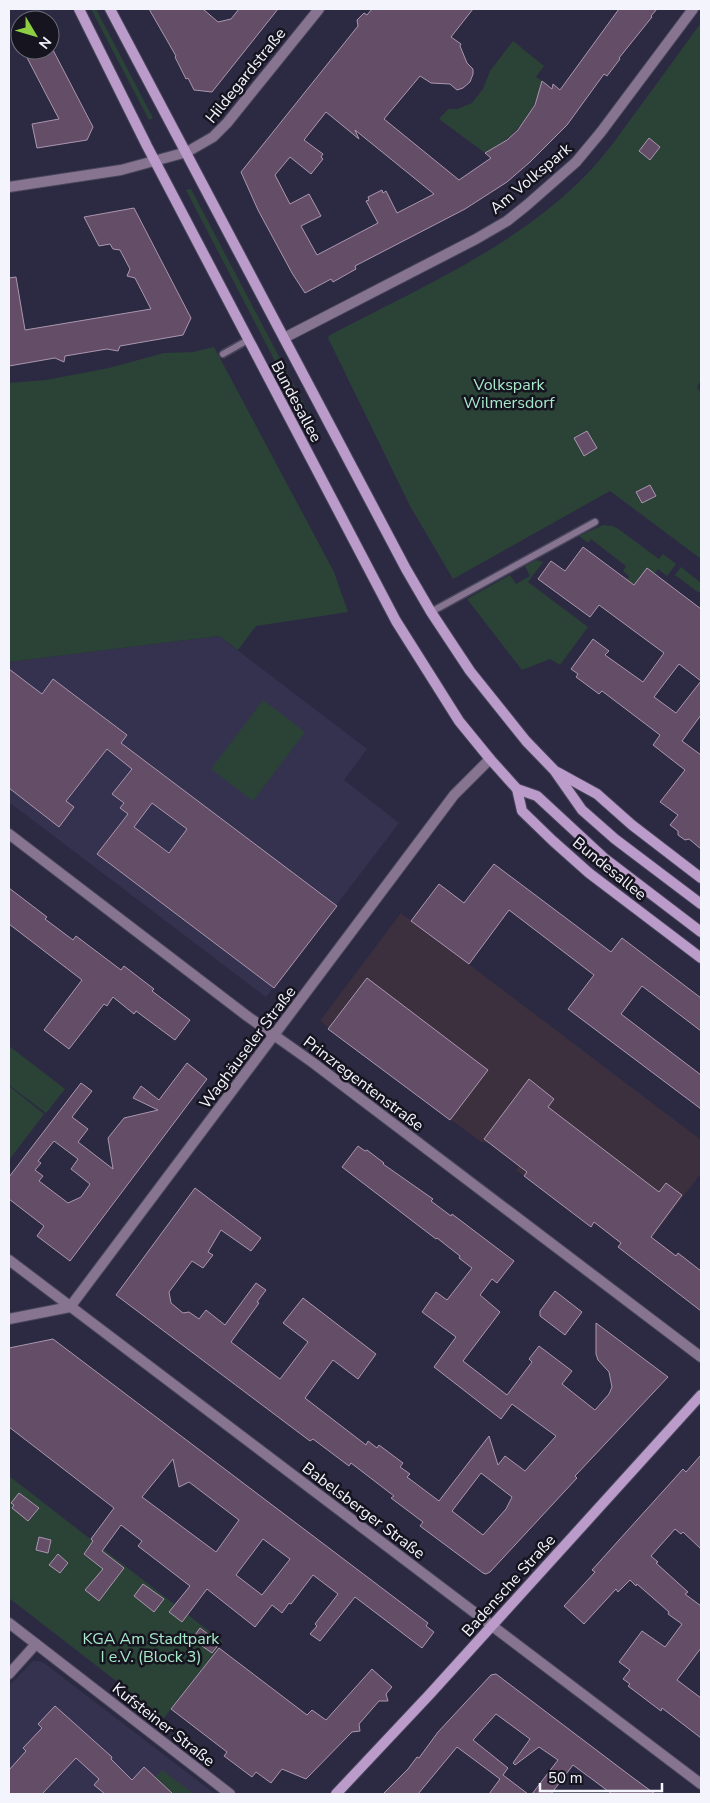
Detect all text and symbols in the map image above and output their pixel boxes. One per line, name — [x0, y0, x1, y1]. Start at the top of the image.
north arrow — [10, 10, 60, 60]
street label: Hildegardstraße — [200, 23, 291, 128]
text: N — [34, 33, 56, 53]
street label: Am Volkspark — [485, 137, 577, 219]
street label: Bundesallee — [265, 357, 327, 446]
park label: Volkspark Wilmersdorf — [463, 374, 555, 414]
street label: Bundesallee — [568, 832, 651, 905]
street label: Waghäuseler Straße — [194, 982, 301, 1113]
street label: Prinzregentenstraße — [299, 1031, 428, 1136]
street label: Babelsberger Straße — [297, 1457, 429, 1564]
street label: Badensche Straße — [457, 1530, 561, 1642]
park label: KGA Am Stadtpark I e.V. (Block 3) — [83, 1628, 220, 1668]
street label: Kufsteiner Straße — [107, 1678, 219, 1772]
scale bar — [540, 1760, 662, 1792]
text: 50 m — [548, 1768, 583, 1788]

